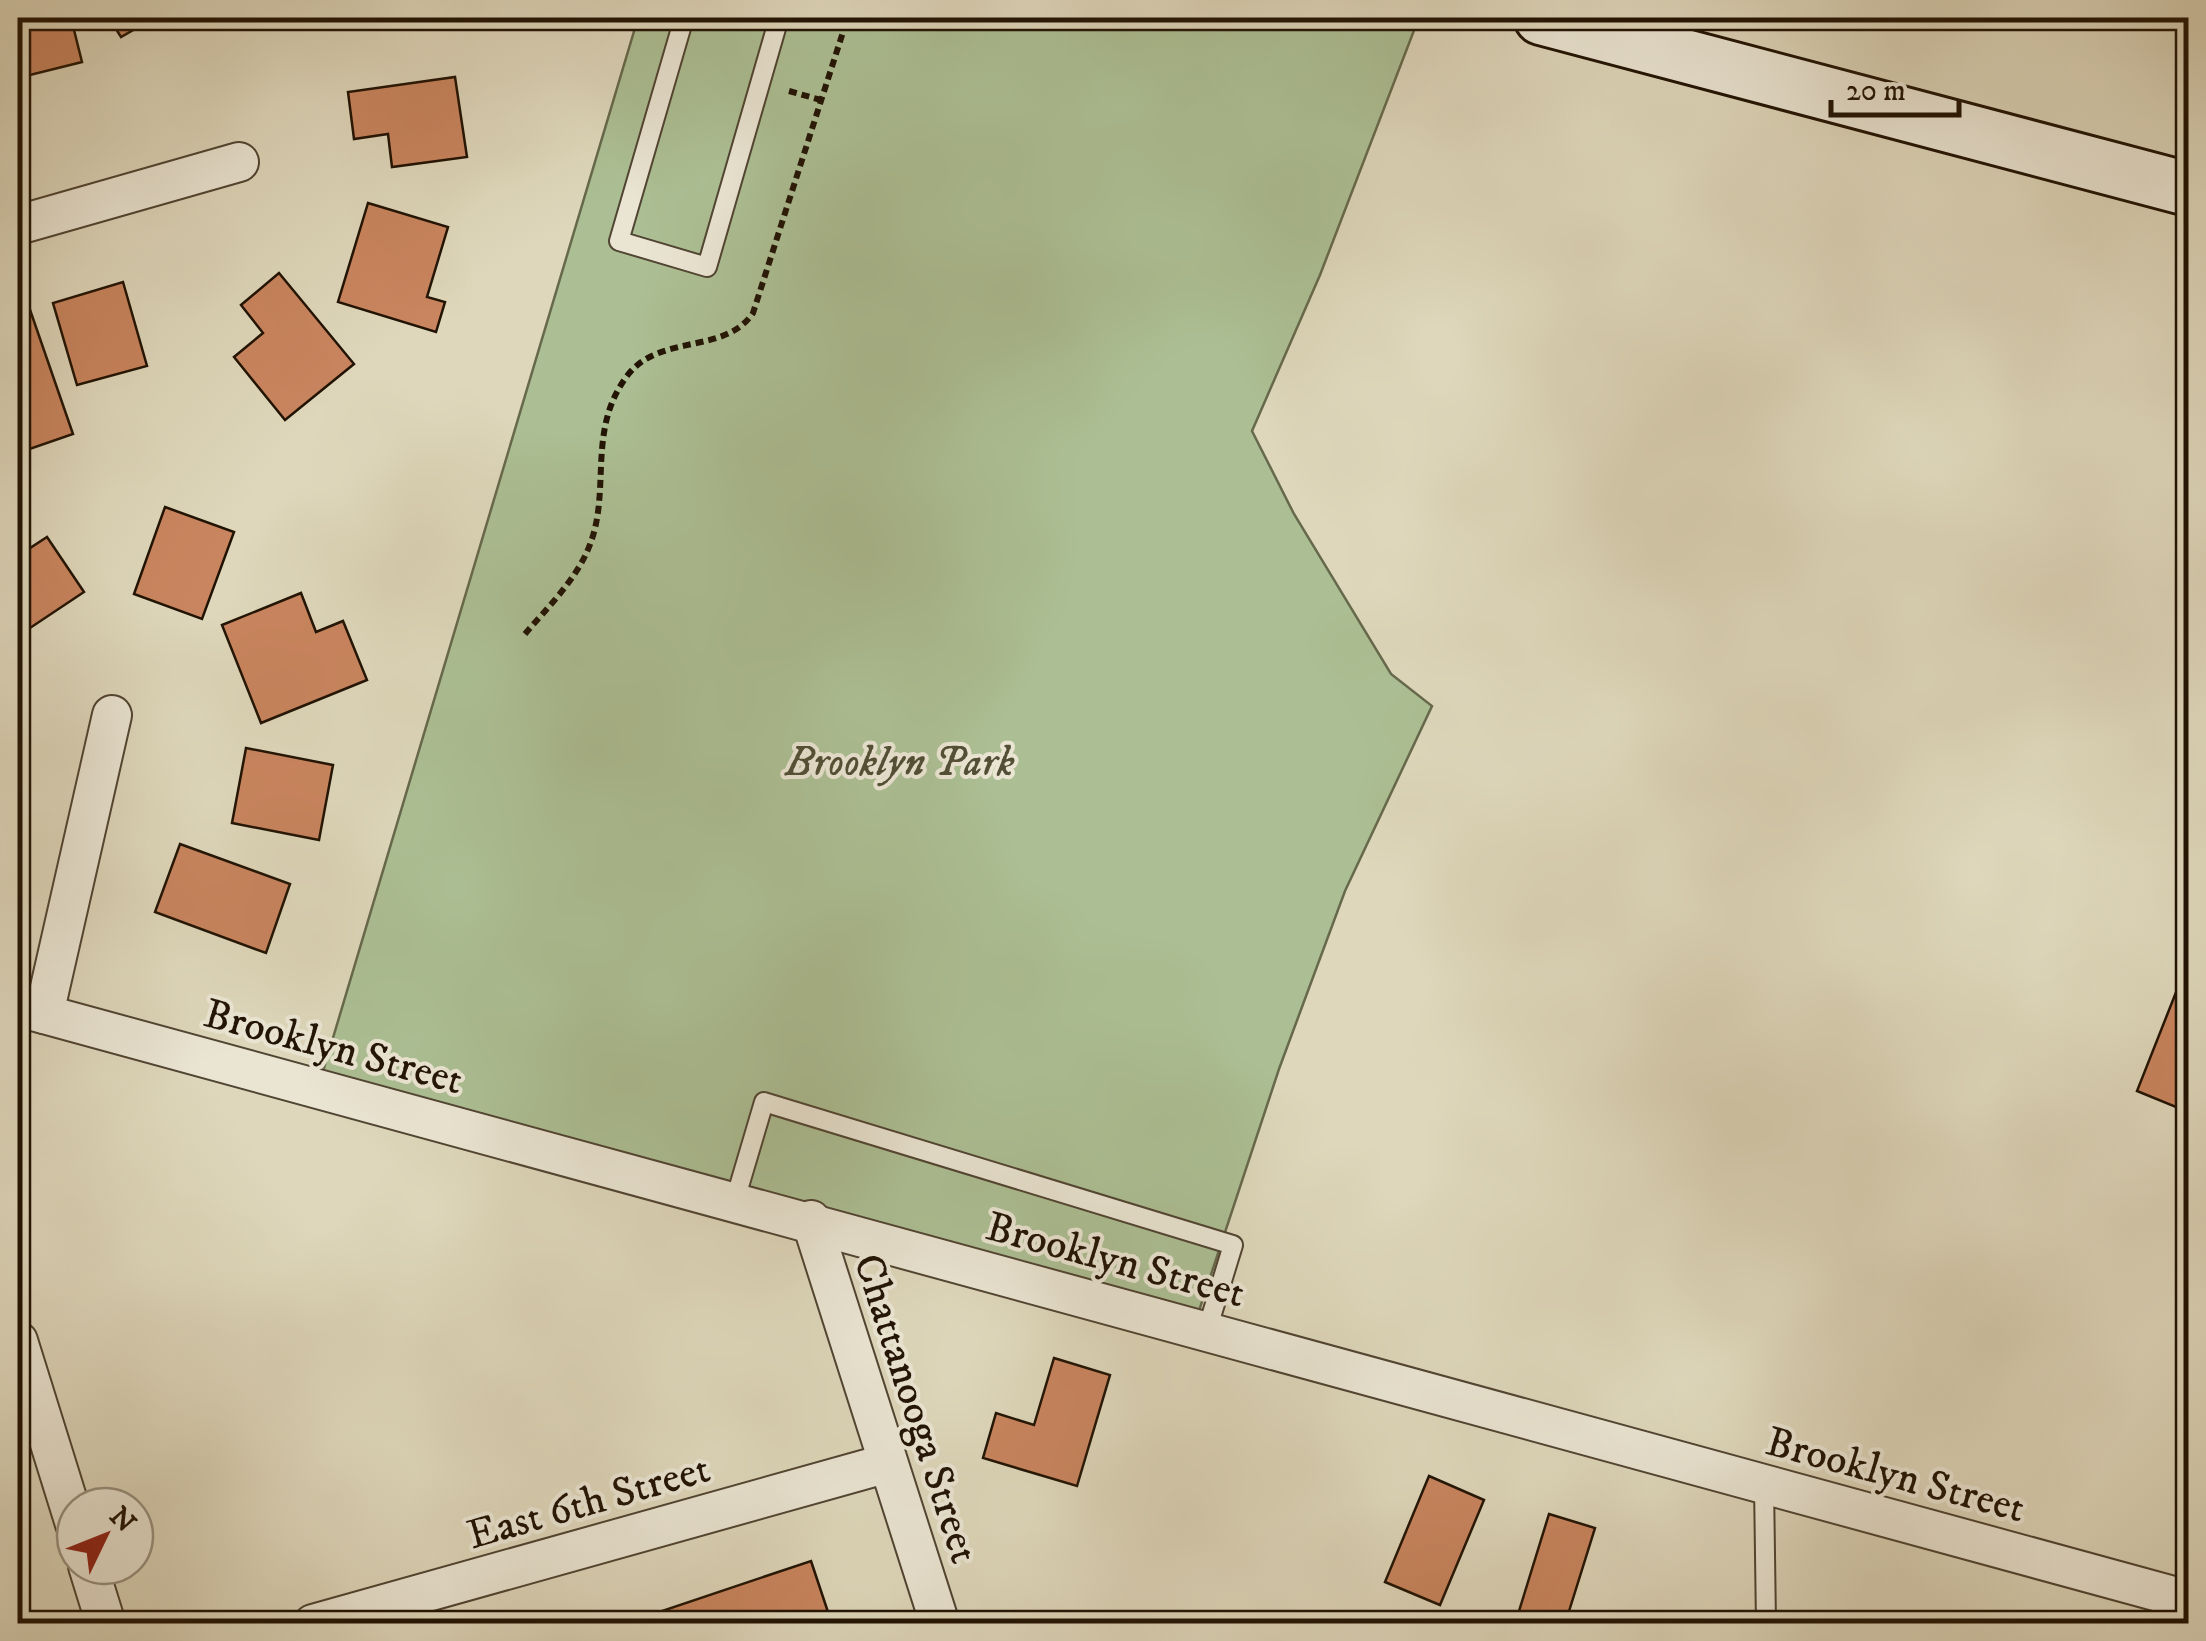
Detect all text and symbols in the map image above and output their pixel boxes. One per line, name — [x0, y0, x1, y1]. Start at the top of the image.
scale bar — [1831, 55, 1958, 117]
text: 20 m — [1846, 73, 1906, 110]
park label: Brooklyn Park — [784, 737, 1015, 789]
street label: Brooklyn Street — [198, 988, 468, 1107]
street label: Brooklyn Street — [980, 1201, 1250, 1320]
street label: Chattanooga Street — [841, 1248, 990, 1570]
street label: Brooklyn Street — [1760, 1416, 2030, 1535]
street label: East 6th Street — [462, 1443, 716, 1562]
north arrow — [55, 1486, 155, 1586]
text: N — [102, 1500, 143, 1540]

